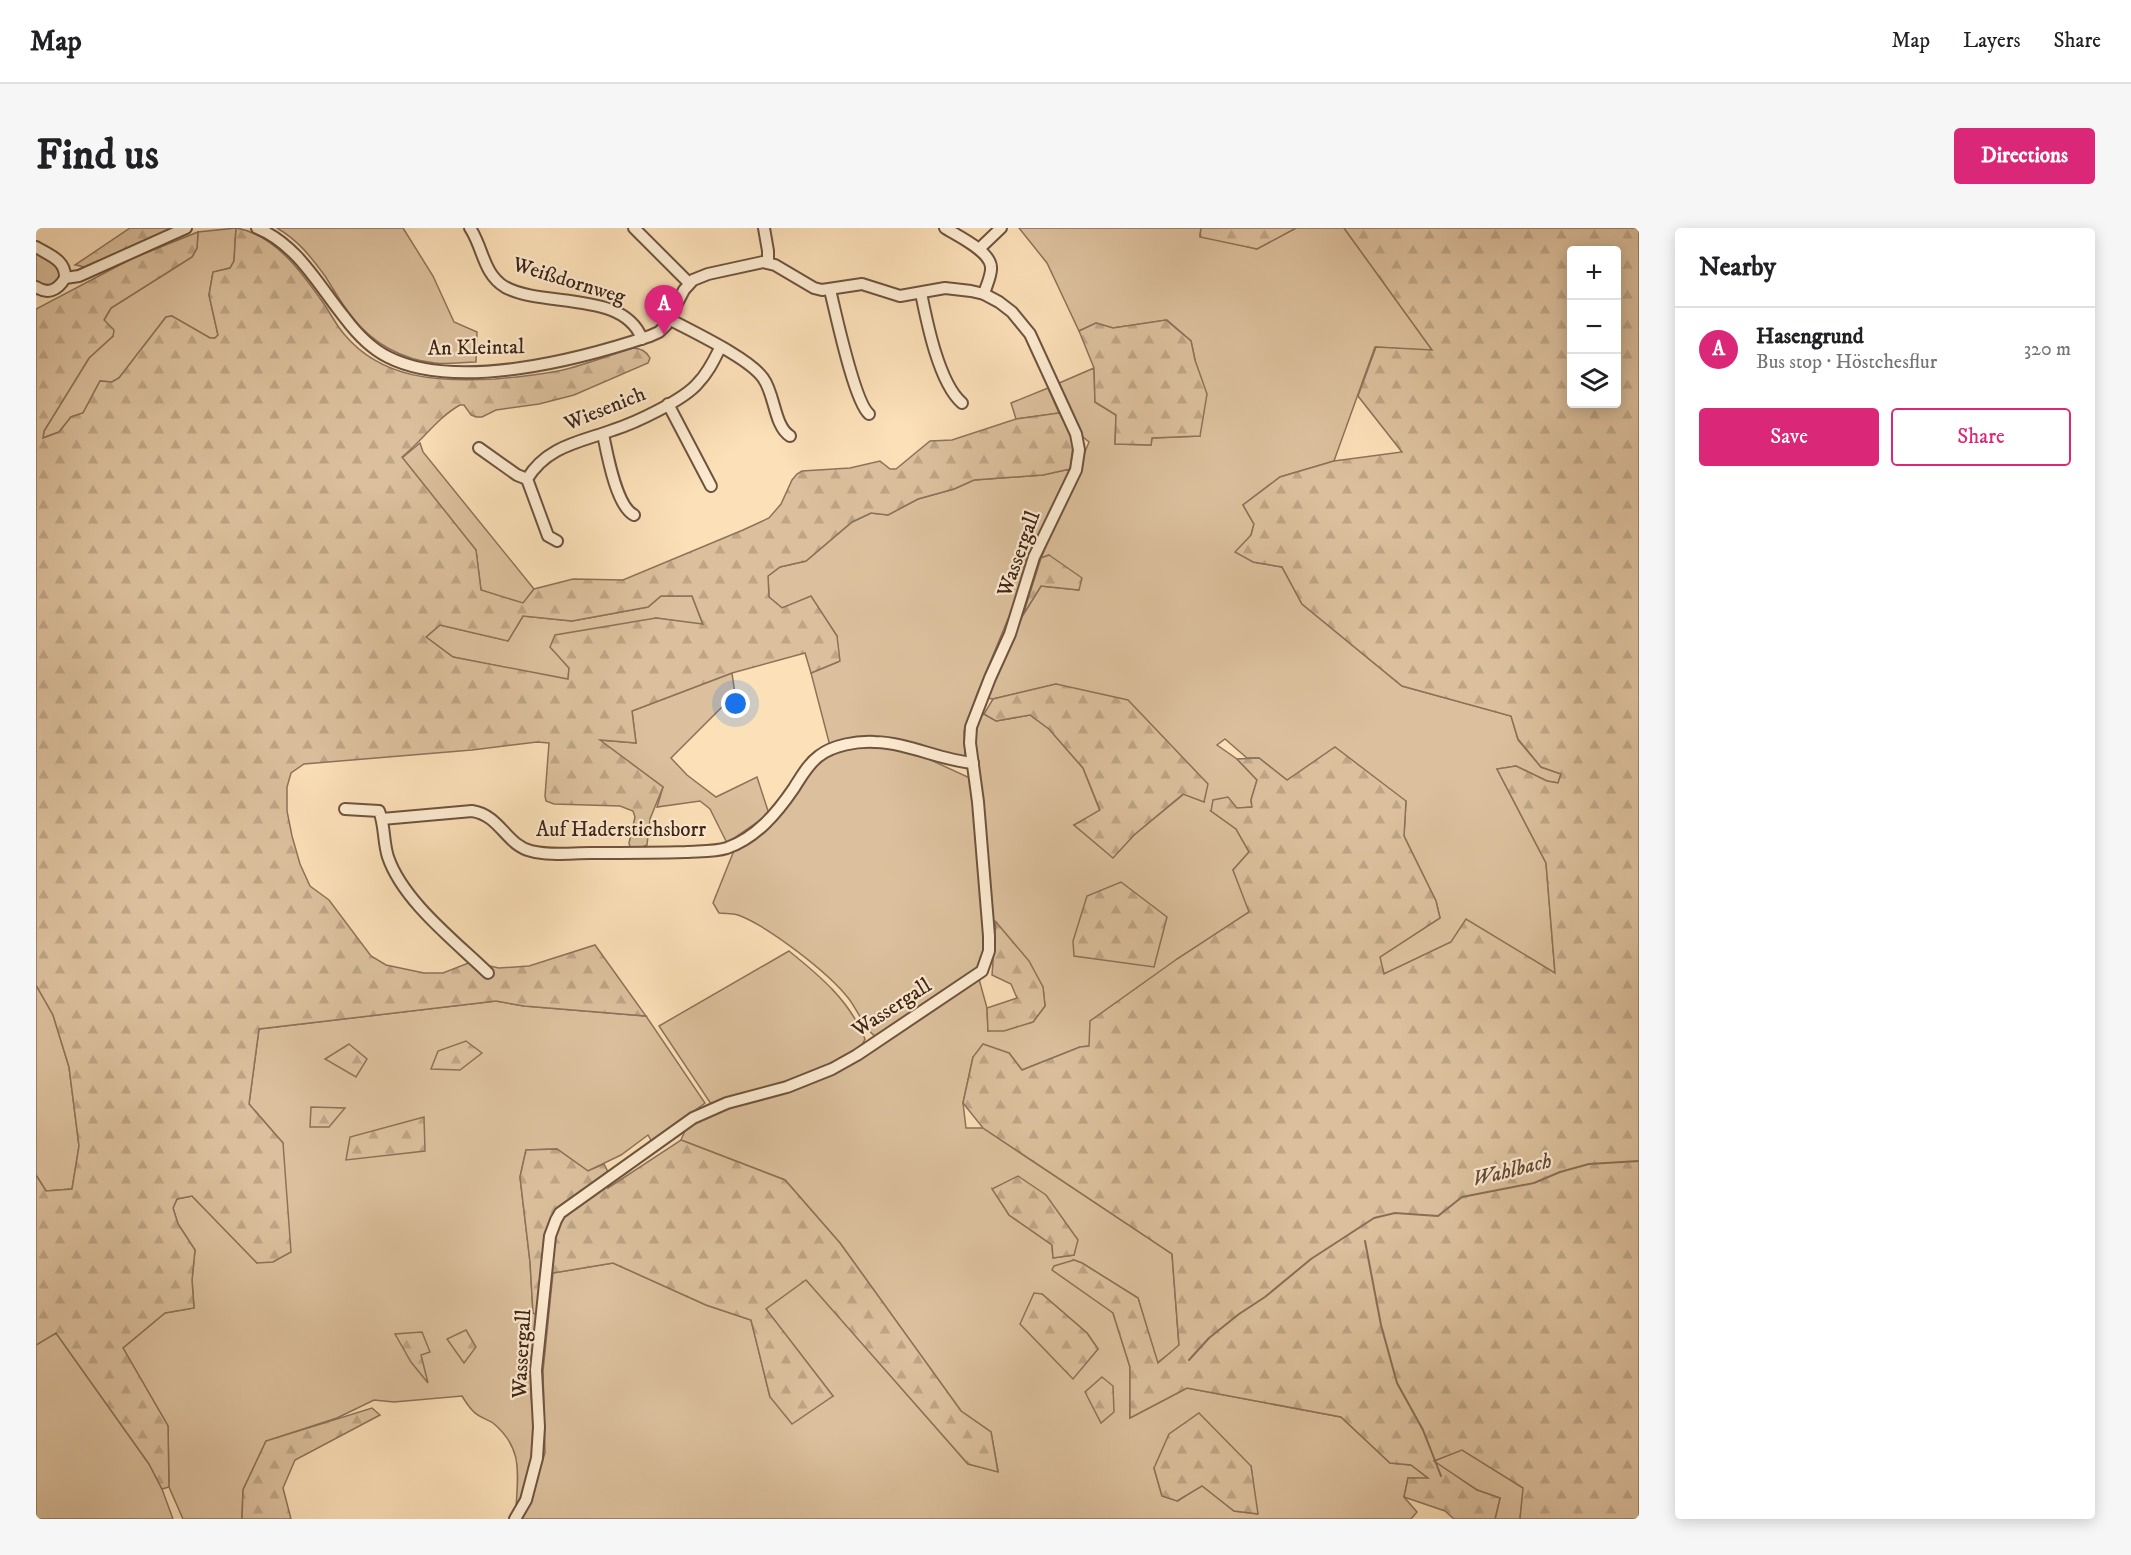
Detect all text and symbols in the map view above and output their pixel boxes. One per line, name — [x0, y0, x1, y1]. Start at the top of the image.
text: Map — [30, 24, 82, 59]
text: Map — [1891, 28, 1930, 54]
text: Layers — [1963, 28, 2021, 54]
text: Share — [2054, 28, 2101, 54]
button: Directions — [1954, 128, 2095, 184]
text: Find us — [36, 130, 159, 182]
map controls — [1567, 246, 1621, 408]
button: + — [1567, 246, 1621, 300]
street label: Weißdornweg — [508, 251, 629, 311]
text: Nearby — [1699, 251, 1776, 284]
pin: A — [644, 285, 684, 335]
button: − — [1567, 300, 1621, 354]
text: Hasengrund — [1756, 323, 1864, 350]
street label: An Kleintal — [427, 334, 525, 362]
text: A — [1712, 337, 1725, 362]
text: 320 m — [2024, 337, 2071, 362]
text: Bus stop · Höstchesflur — [1756, 350, 1937, 375]
button: layers — [1567, 354, 1621, 408]
street label: Wiesenich — [560, 381, 649, 437]
button: Save — [1699, 408, 1879, 466]
button: Share — [1891, 408, 2071, 466]
street label: Wassergall — [991, 507, 1047, 601]
your location — [721, 689, 750, 718]
street label: Auf Haderstichsborr — [536, 817, 706, 843]
street label: Wassergall — [847, 972, 937, 1044]
water label: Wahlbach — [1469, 1147, 1555, 1193]
street label: Wassergall — [507, 1308, 537, 1400]

